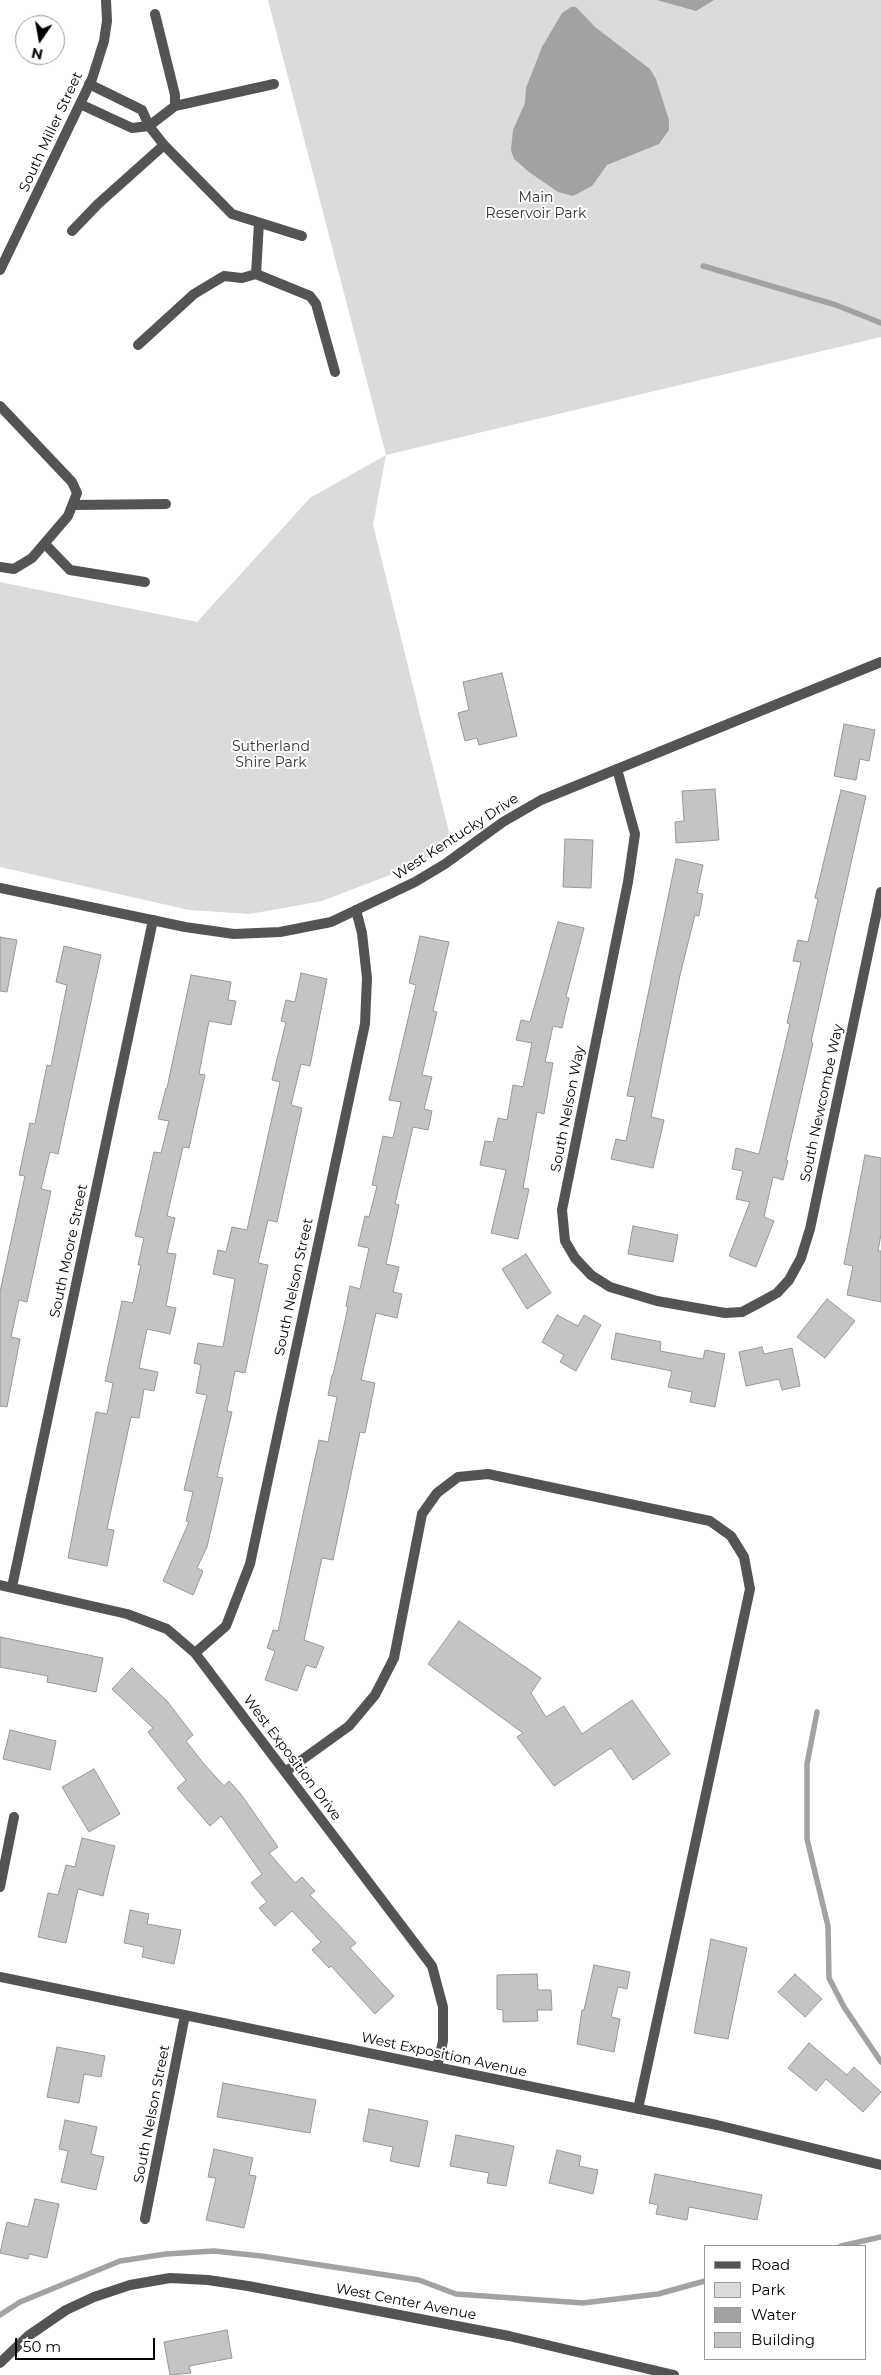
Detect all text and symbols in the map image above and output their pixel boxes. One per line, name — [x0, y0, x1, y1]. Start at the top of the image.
north arrow — [15, 15, 65, 65]
text: N — [30, 44, 44, 64]
street label: South Miller Street — [16, 69, 86, 195]
park label: Main Reservoir Park — [486, 190, 586, 222]
park label: Sutherland Shire Park — [232, 739, 310, 772]
street label: West Kentucky Drive — [390, 790, 522, 884]
street label: South Newcombe Way — [797, 1023, 847, 1183]
street label: South Nelson Way — [548, 1044, 588, 1174]
street label: South Moore Street — [47, 1183, 91, 1319]
street label: South Nelson Street — [271, 1217, 317, 1357]
street label: West Exposition Drive — [239, 1692, 345, 1824]
street label: West Exposition Avenue — [360, 2029, 528, 2081]
street label: South Nelson Street — [130, 2044, 174, 2184]
legend — [704, 2245, 866, 2360]
text: Road — [751, 2255, 790, 2274]
street label: West Center Avenue — [334, 2280, 478, 2324]
text: Park — [751, 2280, 785, 2299]
text: Water — [751, 2305, 797, 2324]
scale bar — [18, 2328, 158, 2360]
text: Building — [751, 2330, 815, 2349]
text: 50 m — [23, 2337, 61, 2356]

